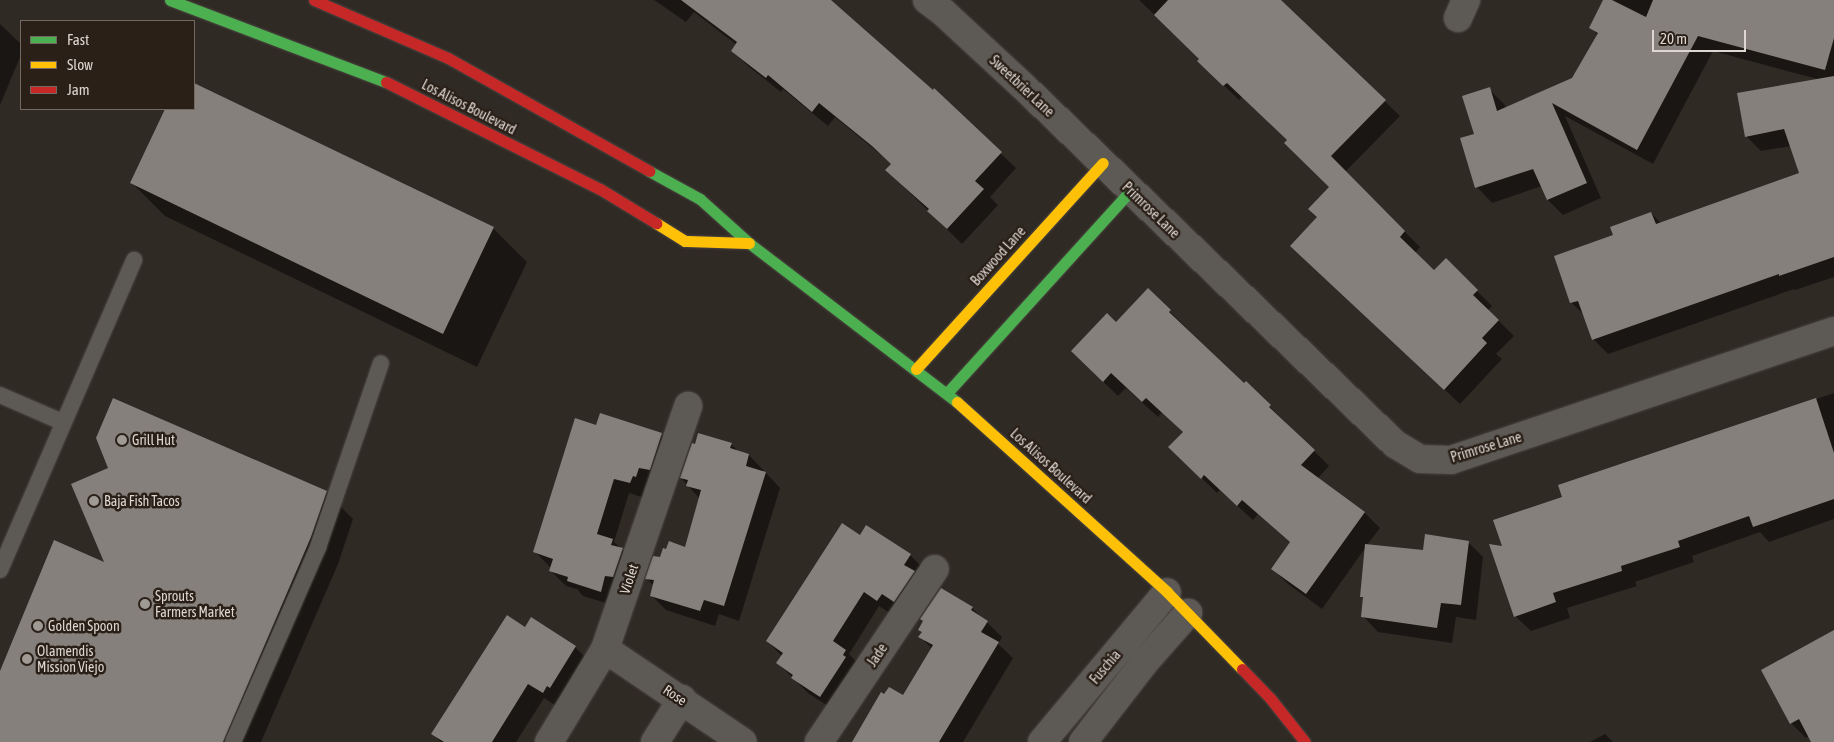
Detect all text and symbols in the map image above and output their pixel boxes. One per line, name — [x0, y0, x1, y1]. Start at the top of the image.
legend — [20, 20, 195, 110]
scale bar — [1654, 20, 1748, 52]
text: 20 m — [1660, 30, 1687, 47]
text: Fast — [67, 31, 89, 48]
street label: Sweetbrier Lane — [986, 52, 1058, 120]
text: Slow — [67, 56, 93, 73]
street label: Los Alisos Boulevard — [419, 76, 519, 138]
text: Jam — [67, 81, 90, 98]
street label: Primrose Lane — [1119, 179, 1183, 241]
street label: Boxwood Lane — [967, 223, 1029, 289]
street label: Los Alisos Boulevard — [1007, 425, 1095, 507]
street label: Primrose Lane — [1449, 428, 1523, 466]
place label: Grill Hut — [132, 432, 175, 448]
marker: Grill Hut — [116, 434, 128, 446]
place label: Baja Fish Tacos — [104, 493, 180, 509]
marker: Baja Fish Tacos — [88, 495, 100, 507]
street label: Violet — [616, 562, 642, 596]
place label: Sprouts Farmers Market — [155, 588, 235, 620]
marker: Sprouts Farmers Market — [139, 598, 151, 610]
place label: Golden Spoon — [48, 618, 120, 634]
marker: Golden Spoon — [32, 620, 44, 632]
street label: Jade — [863, 640, 891, 670]
place label: Olamendis Mission Viejo — [37, 643, 104, 676]
street label: Fuschia — [1086, 647, 1124, 687]
marker: Olamendis Mission Viejo — [21, 653, 33, 665]
street label: Rose — [660, 681, 690, 709]

